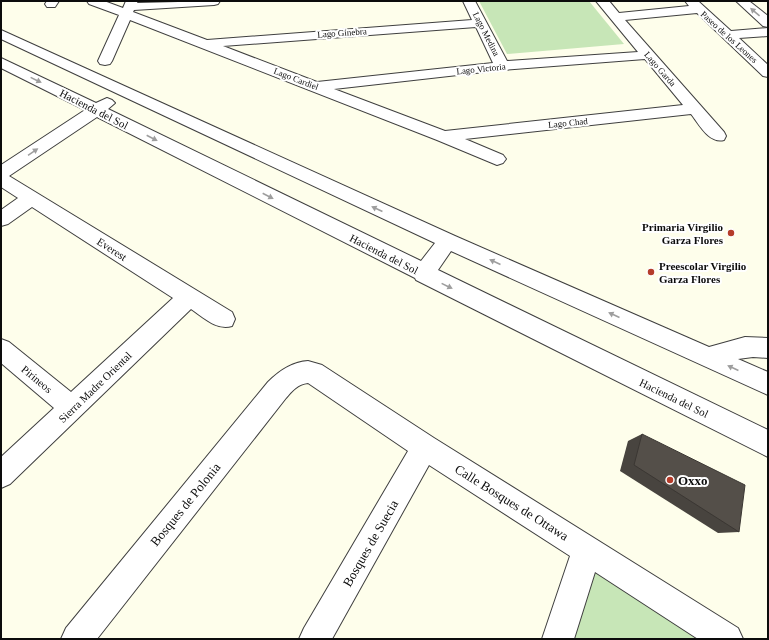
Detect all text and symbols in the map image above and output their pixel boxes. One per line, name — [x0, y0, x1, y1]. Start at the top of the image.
one-way arrow — [750, 7, 760, 16]
street label: Paseo de los Leones — [699, 9, 760, 65]
street label: Lago Medina — [471, 10, 501, 58]
street label: Lago Ginebra — [317, 26, 367, 40]
street label: Lago Garda — [642, 50, 678, 88]
street label: Lago Victoria — [456, 61, 506, 77]
street label: Lago Cardiel — [272, 66, 320, 92]
one-way arrow — [30, 77, 42, 83]
street label: Hacienda del Sol — [58, 87, 130, 131]
street label: Lago Chad — [548, 116, 589, 130]
one-way arrow — [146, 135, 158, 141]
one-way arrow — [28, 148, 39, 155]
one-way arrow — [263, 193, 274, 199]
one-way arrow — [370, 205, 382, 211]
place label: Primaria Virgilio Garza Flores — [642, 221, 724, 246]
marker: Primaria Virgilio Garza Flores — [726, 228, 736, 238]
street label: Hacienda del Sol — [348, 232, 420, 276]
street label: Everest — [95, 235, 129, 263]
one-way arrow — [490, 259, 501, 265]
place label: Preescolar Virgilio Garza Flores — [659, 260, 747, 285]
marker: Preescolar Virgilio Garza Flores — [646, 267, 656, 277]
one-way arrow — [441, 283, 453, 289]
one-way arrow — [608, 312, 620, 318]
street label: Sierra Madre Oriental — [56, 349, 134, 425]
street label: Pirineos — [19, 363, 55, 395]
one-way arrow — [727, 365, 738, 371]
street label: Hacienda del Sol — [638, 376, 710, 420]
street label: Bosques de Polonia — [147, 460, 224, 549]
street label: Calle Bosques de Ottawa — [452, 461, 571, 544]
place label: Oxxo — [678, 473, 708, 488]
marker: Oxxo — [665, 475, 675, 485]
street label: Bosques de Suecia — [340, 497, 401, 589]

